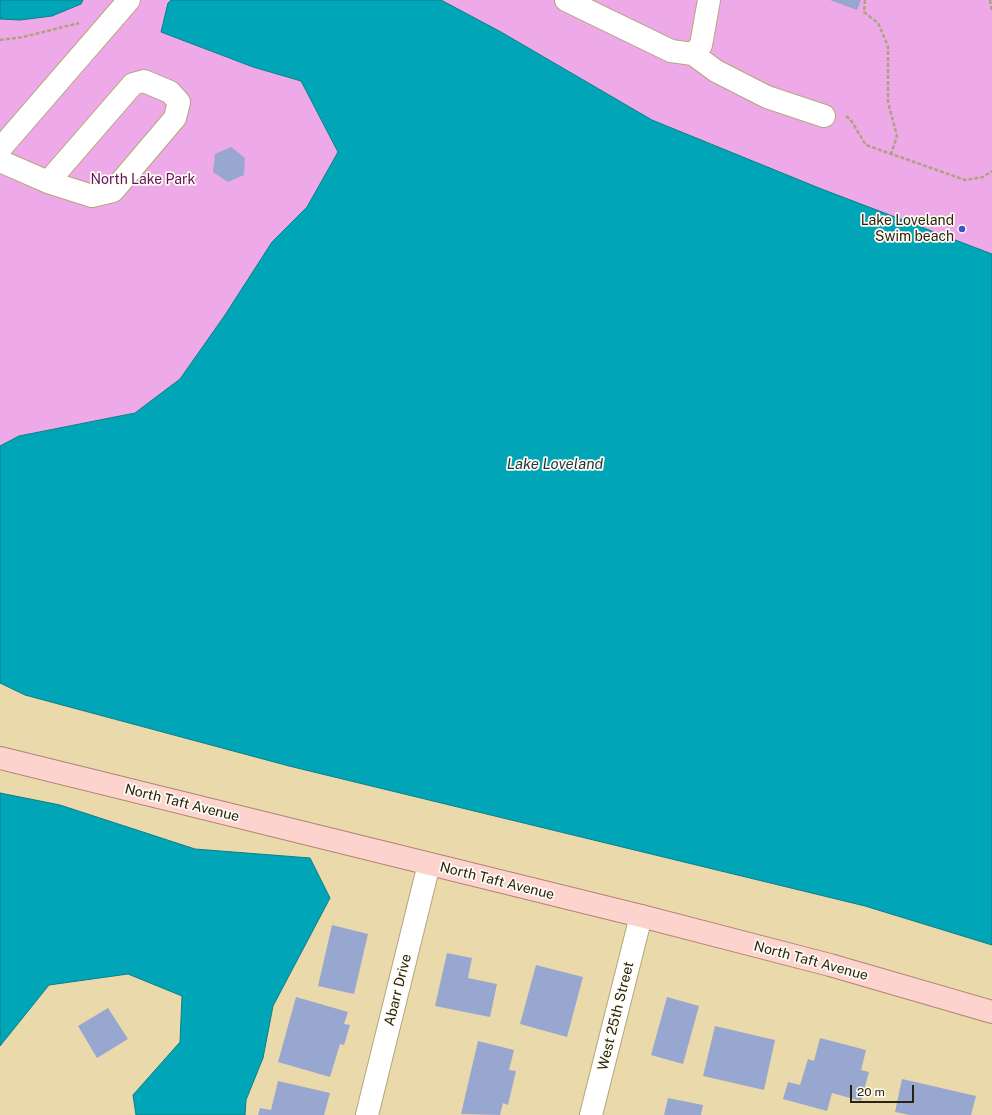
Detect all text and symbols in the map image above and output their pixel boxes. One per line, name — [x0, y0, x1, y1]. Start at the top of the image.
park label: North Lake Park — [91, 172, 195, 188]
place label: Lake Loveland Swim beach — [861, 213, 954, 246]
marker: Lake Loveland Swim beach — [957, 224, 967, 234]
water label: Lake Loveland — [507, 455, 603, 473]
street label: North Taft Avenue — [123, 781, 241, 825]
street label: North Taft Avenue — [438, 859, 556, 903]
street label: North Taft Avenue — [752, 938, 870, 984]
street label: Abarr Drive — [381, 952, 415, 1028]
street label: West 25th Street — [594, 960, 638, 1072]
scale bar — [852, 1077, 916, 1103]
text: 20 m — [857, 1085, 885, 1099]

